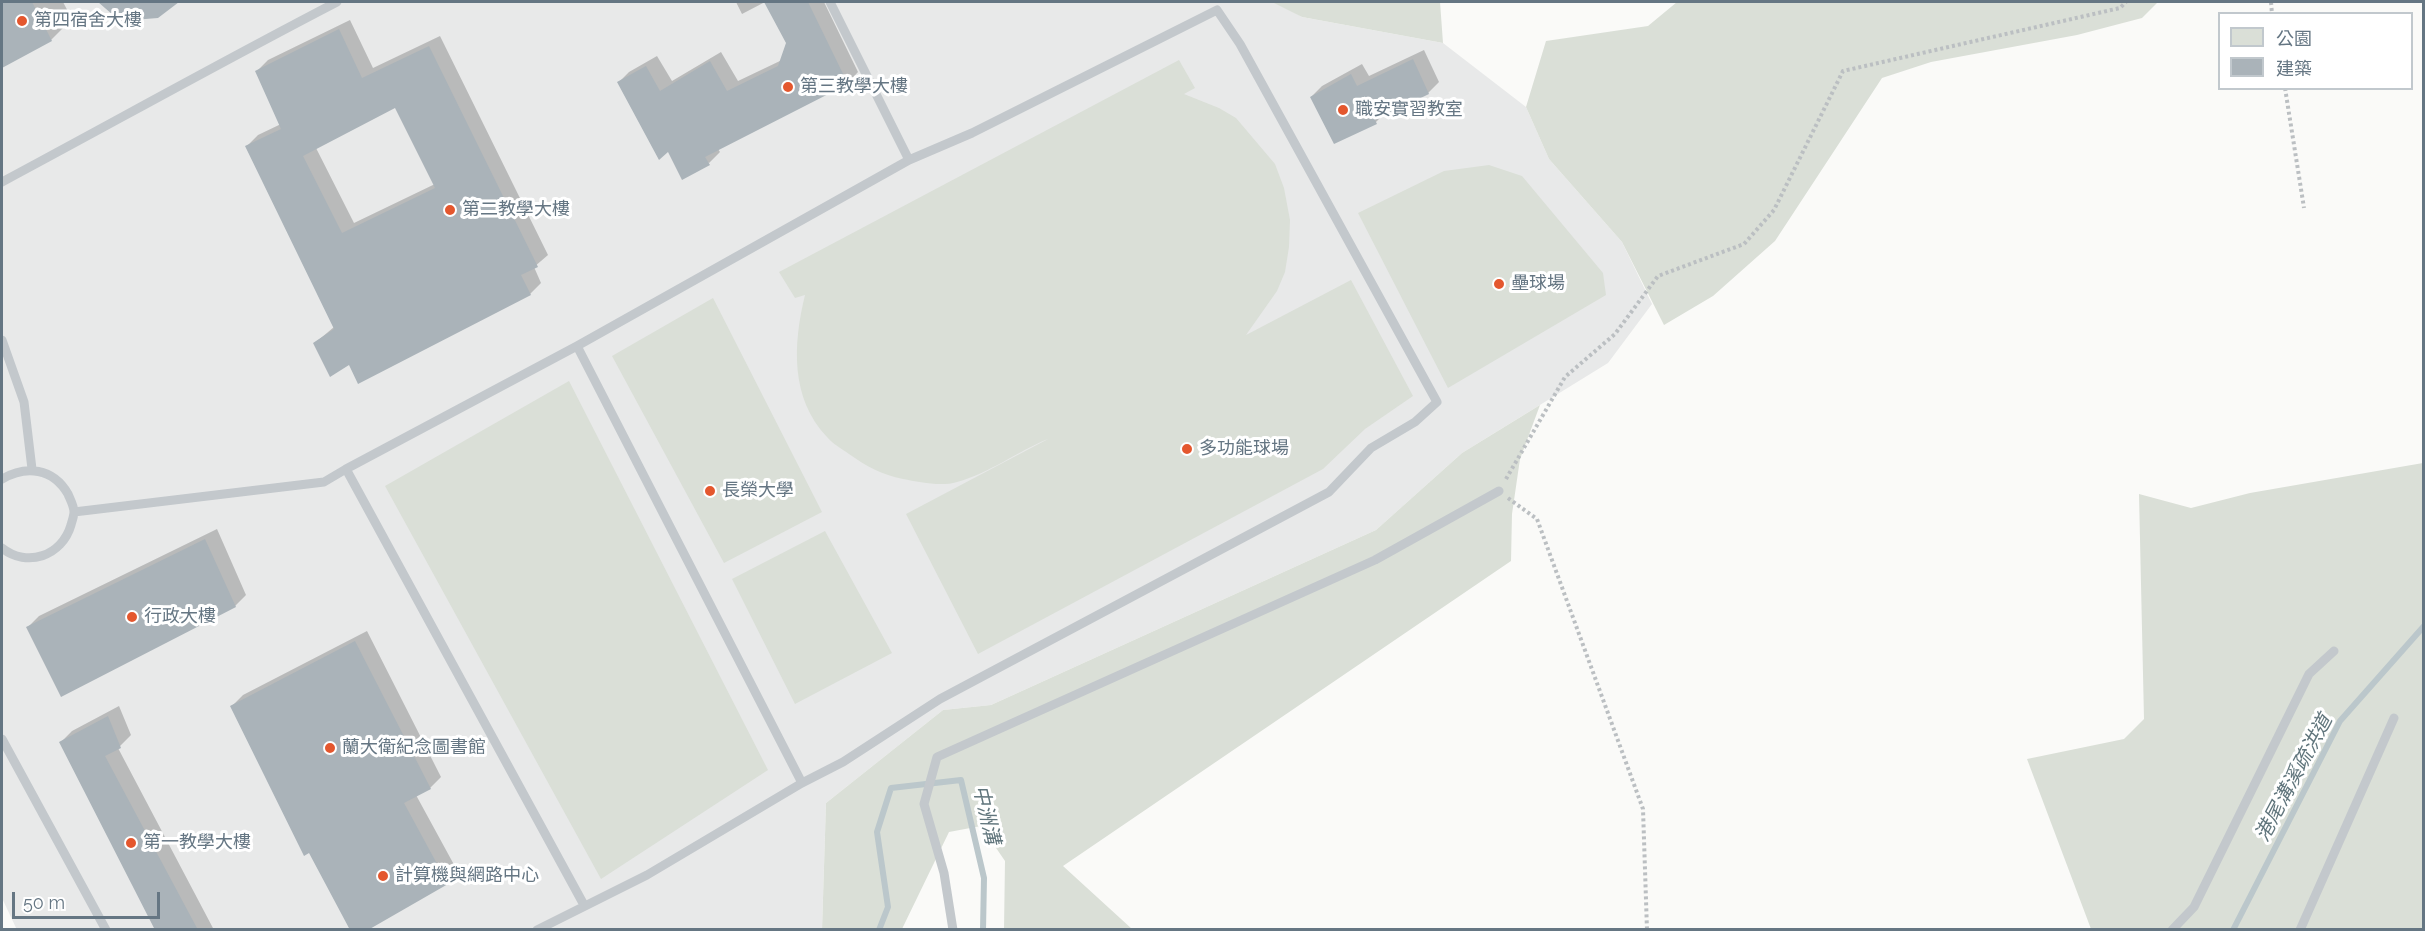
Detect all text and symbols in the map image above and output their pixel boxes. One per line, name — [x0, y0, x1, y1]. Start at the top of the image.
place label: 第四宿舍大樓 — [34, 10, 142, 32]
legend — [2218, 12, 2413, 90]
marker: 第四宿舍大樓 — [15, 14, 29, 28]
text: 公園 — [2276, 28, 2312, 49]
text: 建築 — [2276, 58, 2312, 79]
place label: 第三教學大樓 — [800, 76, 908, 98]
marker: 第三教學大樓 — [781, 80, 795, 94]
place label: 職安實習教室 — [1355, 99, 1463, 121]
marker: 職安實習教室 — [1336, 103, 1350, 117]
place label: 第二教學大樓 — [462, 199, 570, 221]
marker: 第二教學大樓 — [443, 203, 457, 217]
place label: 壘球場 — [1511, 273, 1565, 295]
marker: 壘球場 — [1492, 277, 1506, 291]
place label: 多功能球場 — [1199, 438, 1289, 460]
marker: 多功能球場 — [1180, 442, 1194, 456]
place label: 長榮大學 — [722, 480, 794, 502]
marker: 長榮大學 — [703, 484, 717, 498]
place label: 行政大樓 — [144, 606, 216, 628]
marker: 行政大樓 — [125, 610, 139, 624]
water label: 港尾溝溪疏洪道 — [2251, 711, 2337, 845]
place label: 蘭大衛紀念圖書館 — [342, 737, 486, 759]
marker: 蘭大衛紀念圖書館 — [323, 741, 337, 755]
water label: 中洲溝 — [968, 783, 1004, 847]
place label: 第一教學大樓 — [143, 832, 251, 854]
marker: 第一教學大樓 — [124, 836, 138, 850]
place label: 計算機與網路中心 — [395, 865, 539, 887]
marker: 計算機與網路中心 — [376, 869, 390, 883]
scale bar — [15, 880, 164, 918]
text: 50 m — [23, 892, 65, 913]

